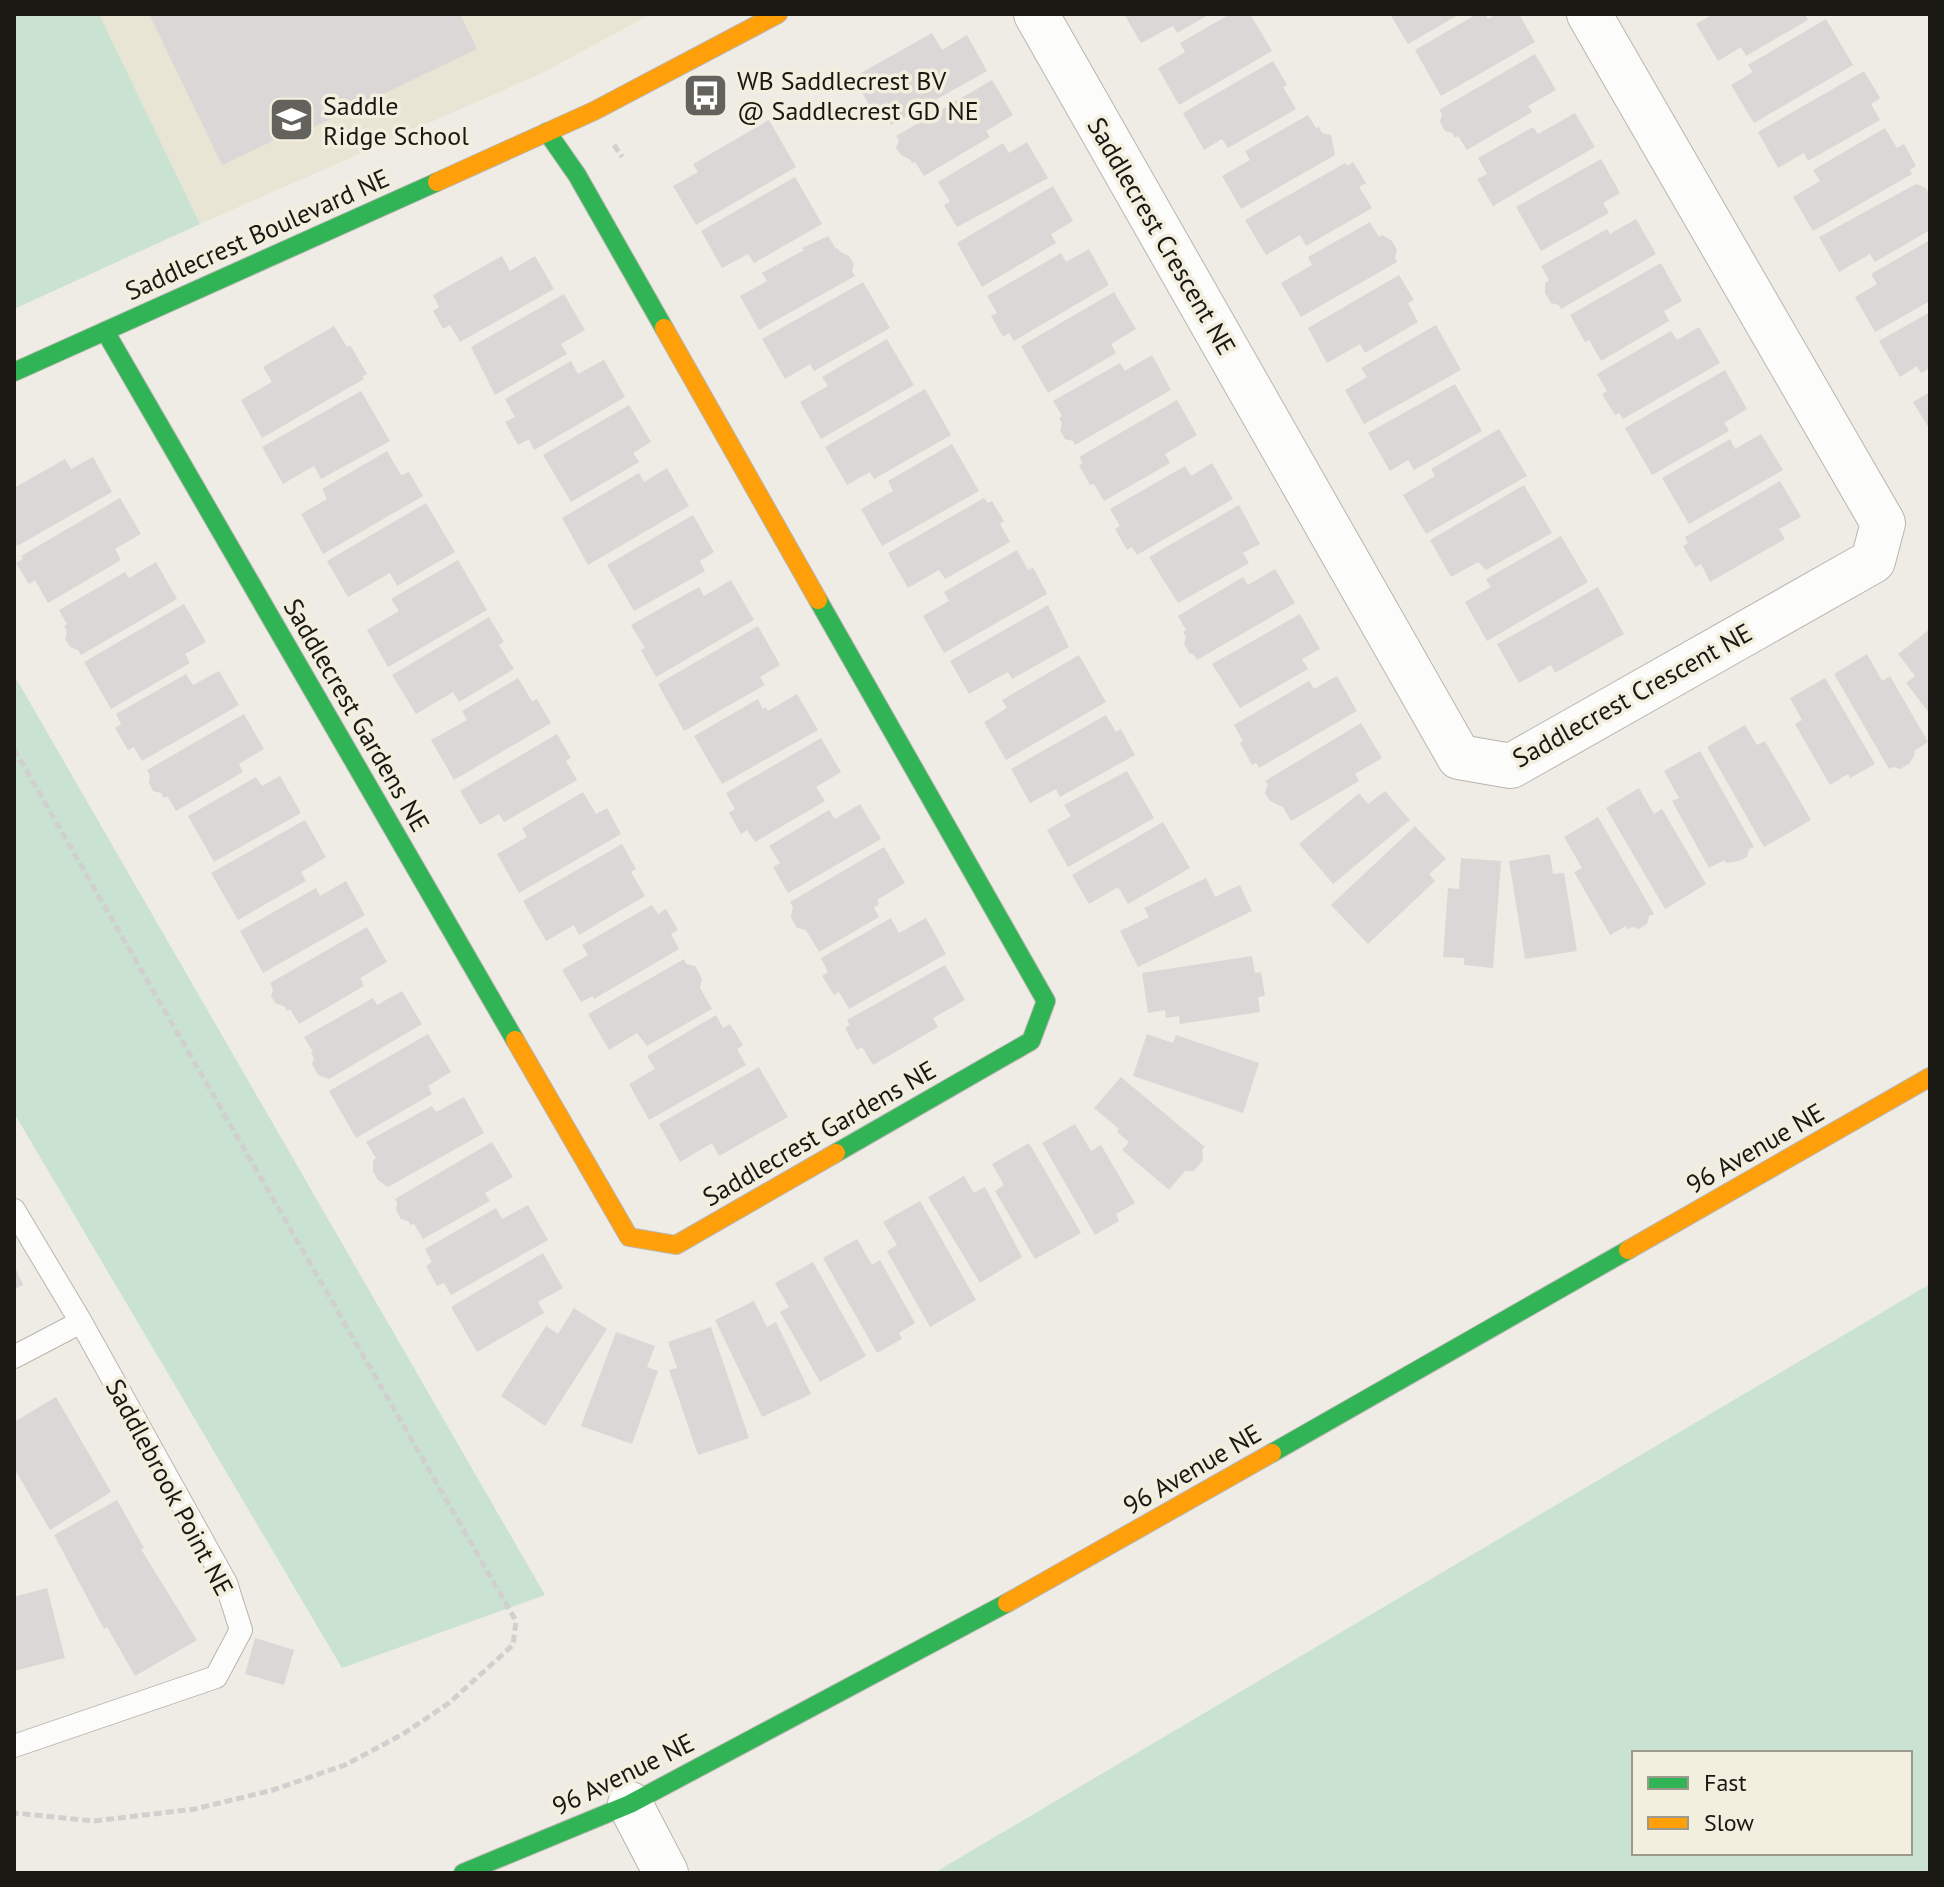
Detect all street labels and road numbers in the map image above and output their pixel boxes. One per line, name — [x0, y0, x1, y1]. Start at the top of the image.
street label: Saddlecrest Crescent NE — [1081, 111, 1243, 361]
street label: Saddlecrest Boulevard NE — [120, 161, 394, 307]
street label: Saddlecrest Gardens NE — [277, 592, 437, 838]
street label: Saddlecrest Crescent NE — [1506, 615, 1758, 775]
street label: Saddlecrest Gardens NE — [696, 1053, 942, 1213]
street label: 96 Avenue NE — [1680, 1095, 1830, 1201]
street label: Saddlebrook Point NE — [99, 1373, 241, 1601]
street label: 96 Avenue NE — [1117, 1416, 1267, 1522]
street label: 96 Avenue NE — [547, 1725, 699, 1823]

